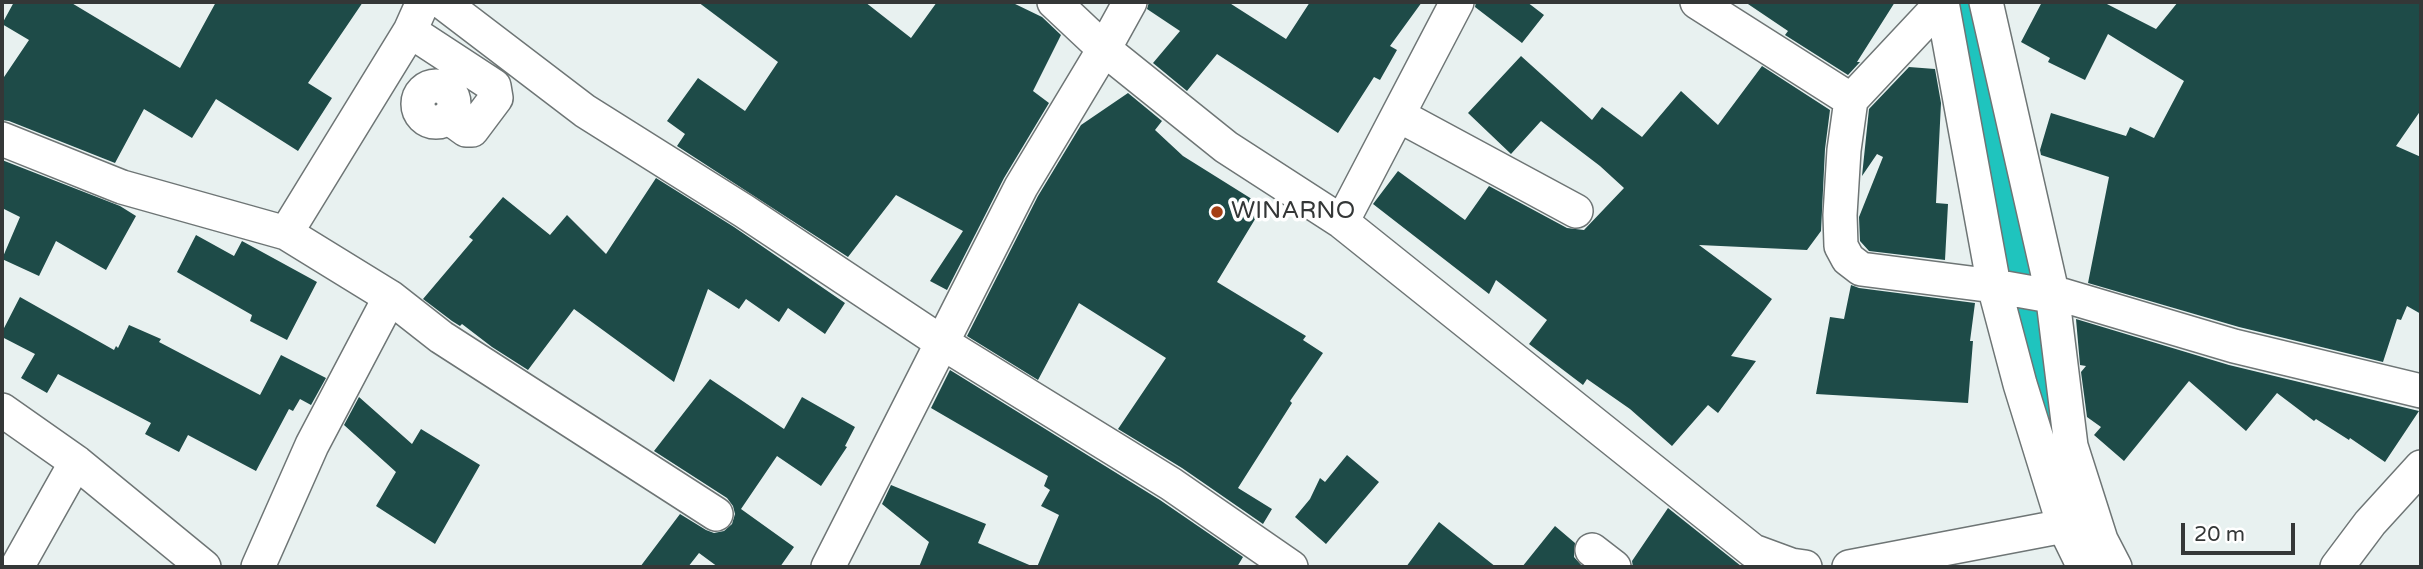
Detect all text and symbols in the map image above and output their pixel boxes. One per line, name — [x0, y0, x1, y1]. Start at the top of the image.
place label: WINARNO — [1231, 198, 1355, 226]
marker: WINARNO — [1209, 204, 1225, 220]
scale bar — [2185, 510, 2299, 554]
text: 20 m — [2194, 522, 2245, 547]

